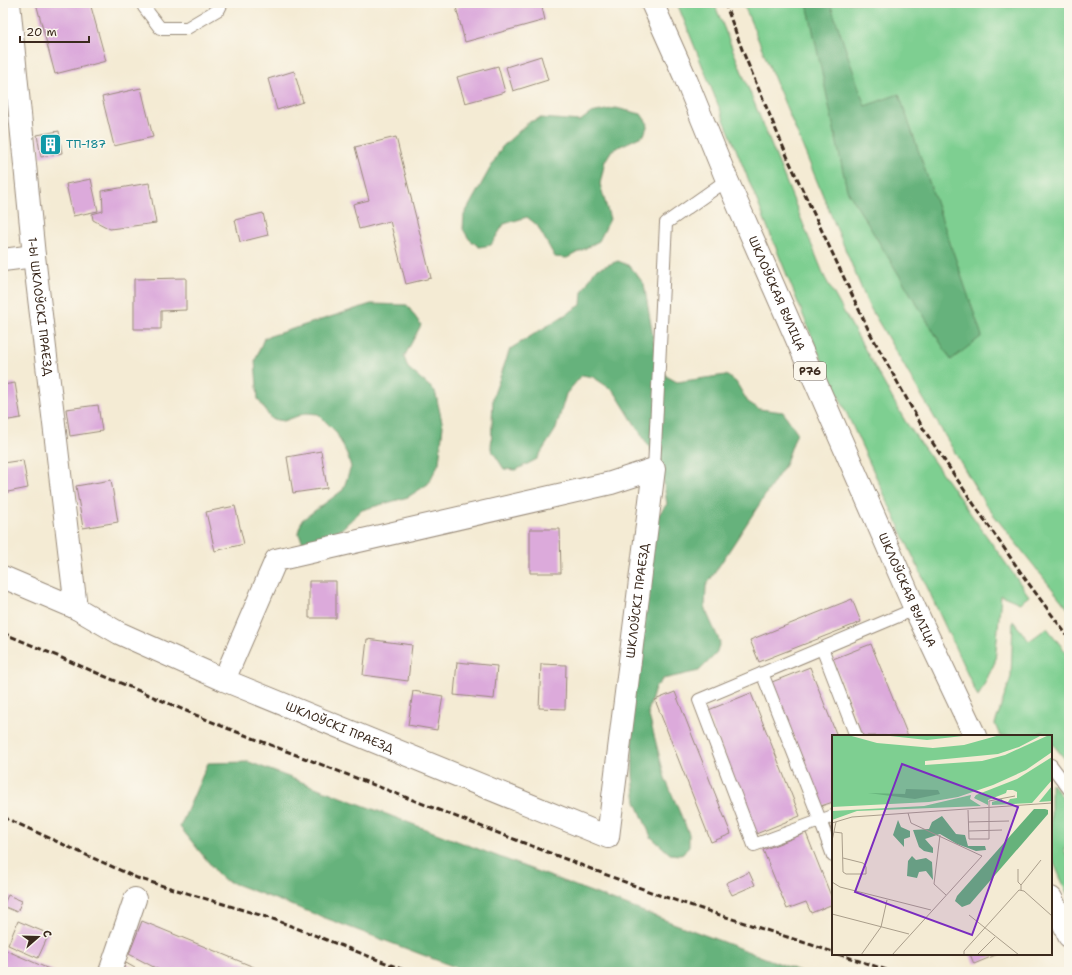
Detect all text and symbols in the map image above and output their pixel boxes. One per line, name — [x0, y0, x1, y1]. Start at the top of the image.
scale bar — [20, 18, 89, 44]
text: 20 m — [26, 24, 57, 40]
building icon: ТП-187 — [37, 131, 63, 157]
place label: ТП-187 — [66, 136, 106, 152]
street label: ШКЛОЎСКАЯ ВУЛІЦА — [744, 233, 809, 354]
street label: 1-Ы ШКЛОЎСКІ ПРАЕЗД — [24, 236, 56, 377]
road number: Р76 — [794, 362, 826, 380]
street label: ШКЛОЎСКАЯ ВУЛІЦА — [875, 530, 940, 650]
street label: ШКЛОЎСКІ ПРАЕЗД — [622, 542, 653, 659]
street label: ШКЛОЎСКІ ПРАЕЗД — [283, 698, 396, 757]
inset map — [832, 735, 1052, 955]
north arrow — [18, 917, 58, 957]
text: С — [39, 928, 55, 940]

